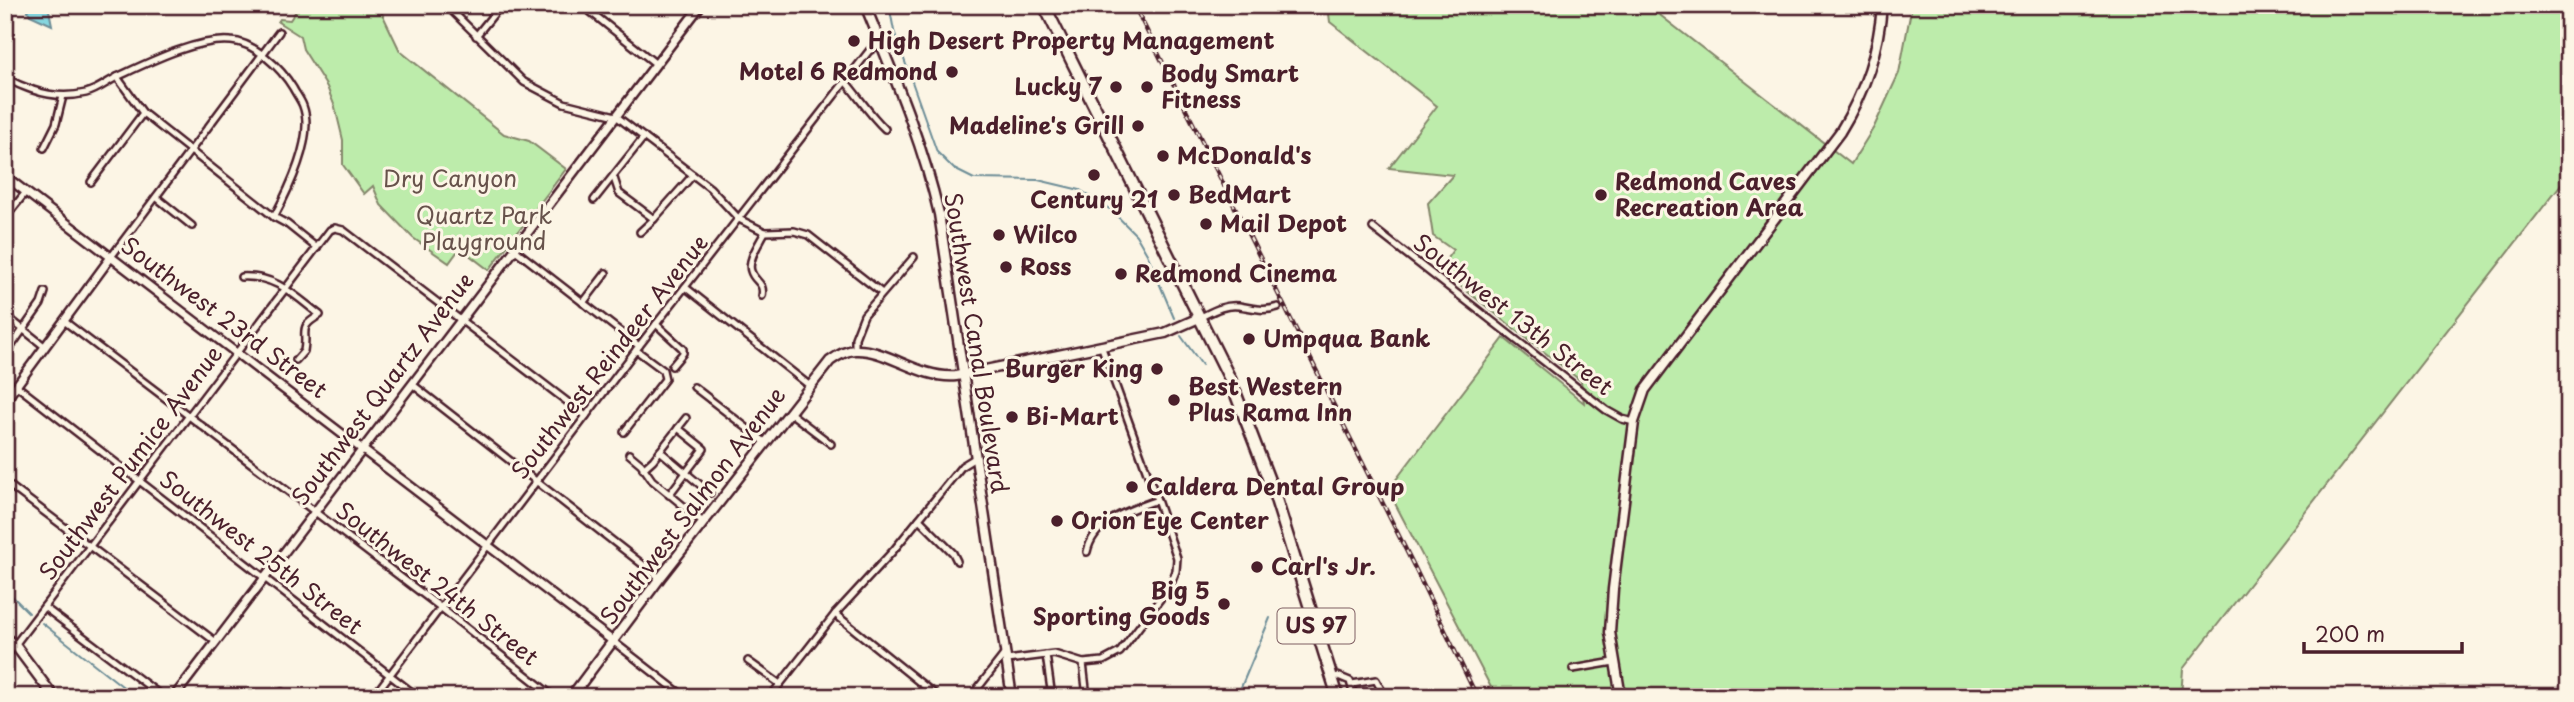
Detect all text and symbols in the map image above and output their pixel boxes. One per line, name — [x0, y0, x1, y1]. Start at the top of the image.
place label: High Desert Property Management — [868, 22, 1274, 57]
marker: High Desert Property Management — [846, 33, 862, 49]
place label: Motel 6 Redmond — [739, 53, 938, 88]
place label: Body Smart Fitness — [1161, 55, 1299, 116]
marker: Motel 6 Redmond — [944, 64, 960, 80]
place label: Lucky 7 — [1015, 68, 1103, 103]
marker: Lucky 7 — [1108, 79, 1124, 95]
marker: Body Smart Fitness — [1139, 79, 1155, 95]
place label: Madeline's Grill — [949, 107, 1124, 142]
marker: Madeline's Grill — [1130, 118, 1146, 134]
place label: McDonald's — [1177, 137, 1311, 172]
marker: McDonald's — [1155, 148, 1171, 164]
park label: Dry Canyon — [383, 160, 517, 195]
place label: Redmond Caves Recreation Area — [1615, 163, 1803, 224]
marker: Century 21 — [1086, 167, 1102, 183]
place label: BedMart — [1188, 176, 1291, 211]
place label: Century 21 — [1030, 181, 1158, 216]
marker: BedMart — [1166, 187, 1182, 203]
marker: Redmond Caves Recreation Area — [1593, 187, 1609, 203]
street label: Southwest Canal Boulevard — [936, 190, 1019, 496]
park label: Quartz Park Playground — [416, 197, 552, 258]
place label: Mail Depot — [1220, 205, 1347, 240]
place label: Wilco — [1013, 216, 1077, 251]
marker: Mail Depot — [1198, 216, 1214, 232]
street label: Southwest 13th Street — [1407, 225, 1621, 403]
street label: Southwest Reindeer Avenue — [502, 226, 716, 486]
marker: Wilco — [991, 227, 1007, 243]
street label: Southwest 23rd Street — [114, 228, 335, 406]
place label: Ross — [1020, 248, 1071, 283]
place label: Redmond Cinema — [1135, 255, 1337, 290]
marker: Ross — [998, 259, 1014, 275]
street label: Southwest Quartz Avenue — [282, 264, 481, 512]
marker: Redmond Cinema — [1113, 266, 1129, 282]
place label: Umpqua Bank — [1263, 320, 1431, 355]
marker: Umpqua Bank — [1241, 331, 1257, 347]
street label: Southwest Pumice Avenue — [30, 337, 230, 587]
place label: Burger King — [1005, 350, 1143, 385]
marker: Burger King — [1149, 361, 1165, 377]
place label: Best Western Plus Rama Inn — [1188, 368, 1352, 429]
street label: Southwest Salmon Avenue — [591, 379, 793, 631]
marker: Best Western Plus Rama Inn — [1166, 392, 1182, 408]
place label: Bi-Mart — [1026, 398, 1119, 433]
marker: Bi-Mart — [1004, 409, 1020, 425]
street label: Southwest 25th Street — [153, 461, 371, 642]
place label: Caldera Dental Group — [1146, 468, 1404, 503]
marker: Caldera Dental Group — [1124, 479, 1140, 495]
street label: Southwest 24th Street — [329, 492, 547, 673]
place label: Orion Eye Center — [1071, 502, 1269, 537]
marker: Orion Eye Center — [1049, 513, 1065, 529]
place label: Carl's Jr. — [1271, 548, 1376, 583]
marker: Carl's Jr. — [1249, 559, 1265, 575]
place label: Big 5 Sporting Goods — [1033, 572, 1210, 633]
marker: Big 5 Sporting Goods — [1216, 596, 1232, 612]
road number: US 97 — [1278, 608, 1354, 644]
scale bar — [2304, 611, 2462, 655]
text: 200 m — [2315, 617, 2385, 649]

